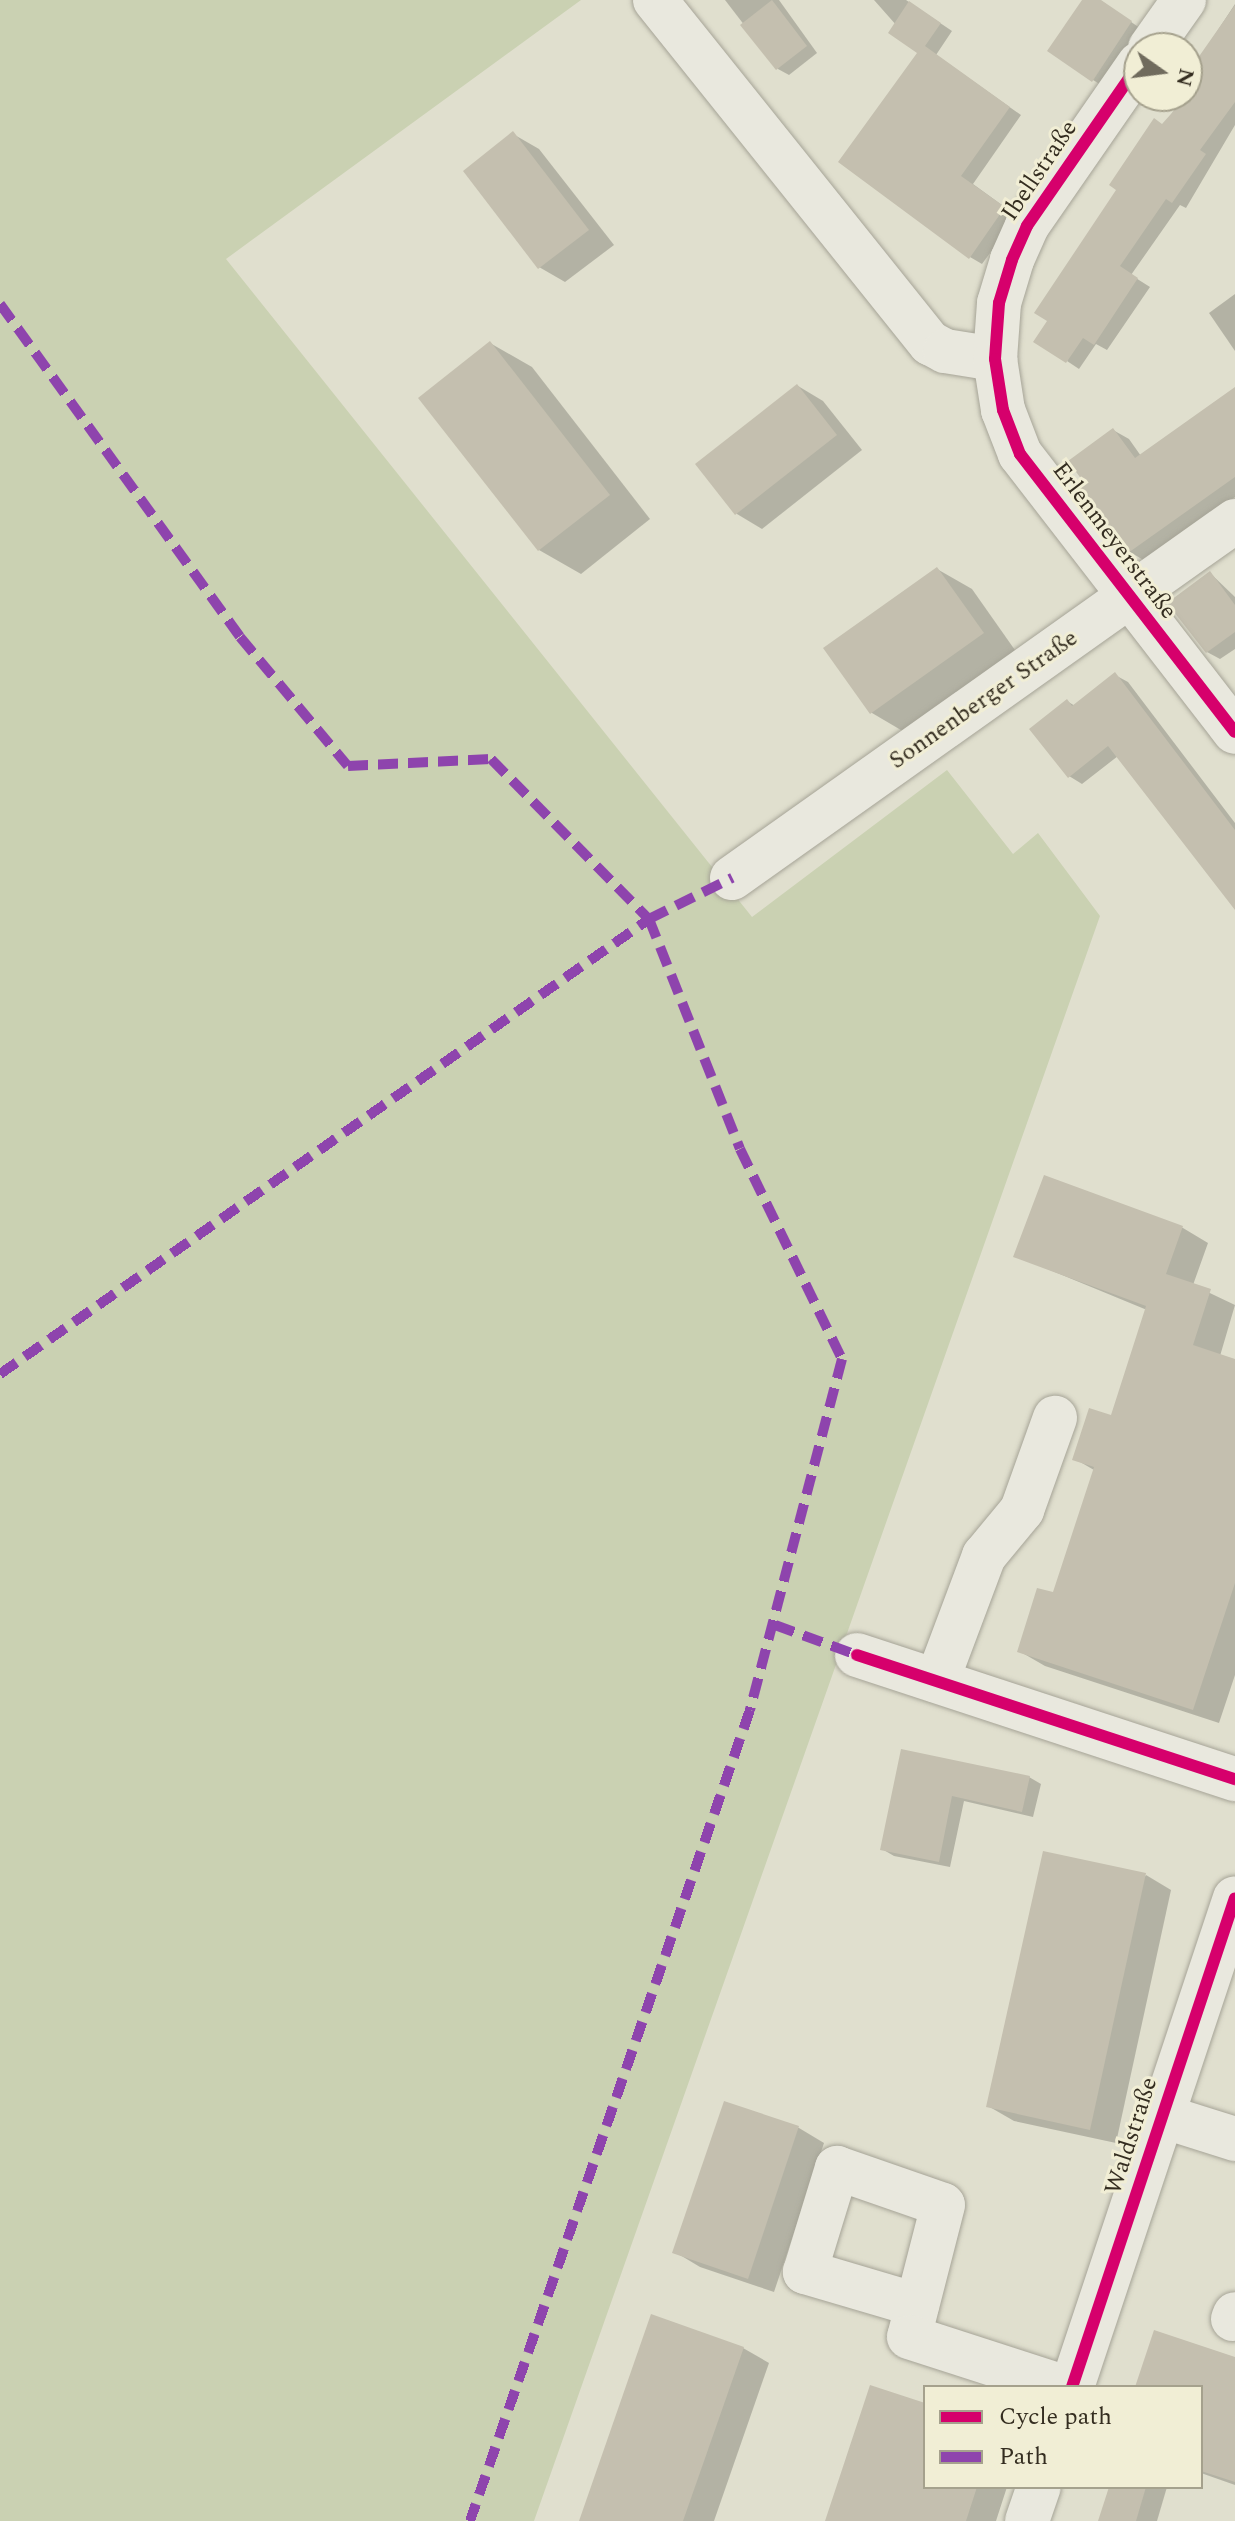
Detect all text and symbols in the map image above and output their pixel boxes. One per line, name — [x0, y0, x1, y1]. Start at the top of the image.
north arrow — [1123, 32, 1203, 112]
text: N — [1167, 65, 1203, 90]
street label: Ibellstraße — [996, 115, 1084, 227]
street label: Erlenmeyerstraße — [1046, 457, 1182, 625]
street label: Sonnenberger Straße — [884, 624, 1084, 776]
street label: Waldstraße — [1100, 2074, 1164, 2198]
legend — [923, 2385, 1203, 2489]
text: Cycle path — [999, 2399, 1112, 2435]
text: Path — [999, 2439, 1048, 2475]

